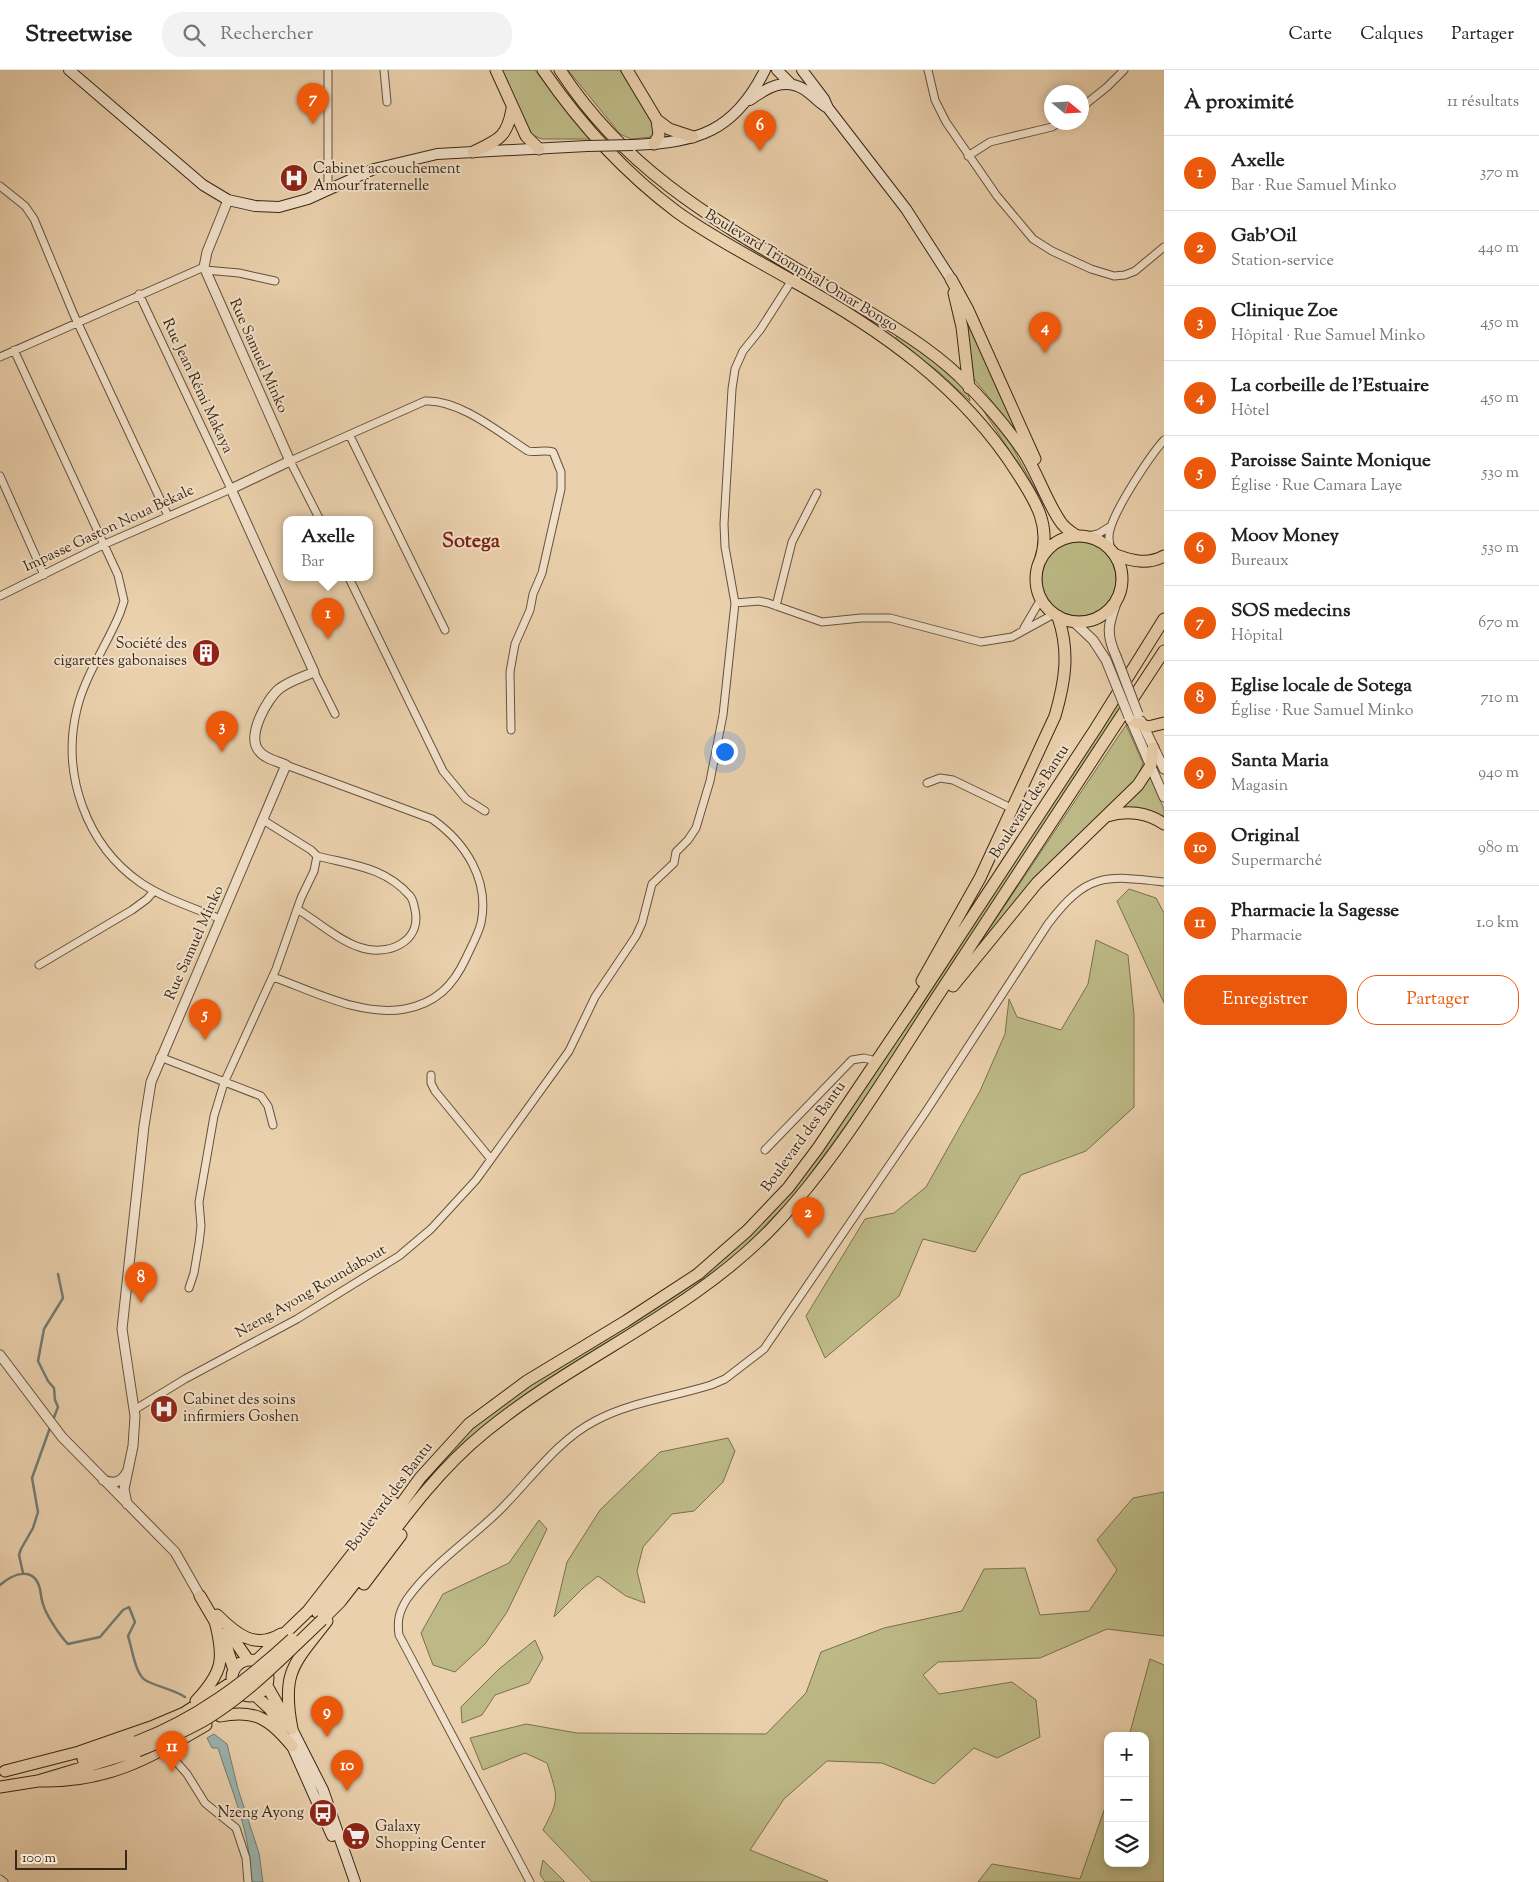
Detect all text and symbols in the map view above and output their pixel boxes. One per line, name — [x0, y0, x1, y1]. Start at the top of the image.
search box — [162, 12, 512, 57]
text: Streetwise — [25, 18, 132, 52]
icon: search — [180, 21, 208, 49]
text: Rechercher — [220, 21, 313, 48]
text: Carte — [1289, 22, 1332, 48]
text: Calques — [1360, 22, 1423, 48]
text: Partager — [1451, 22, 1514, 48]
pin: 7 — [297, 83, 329, 124]
north arrow — [1044, 85, 1089, 130]
text: À proximité — [1184, 88, 1294, 118]
text: 11 résultats — [1447, 91, 1519, 114]
pin: 6 — [744, 110, 776, 151]
text: Axelle — [1231, 148, 1285, 175]
place label: Cabinet accouchement Amour fraternelle — [313, 159, 461, 197]
text: 1 — [1197, 162, 1203, 185]
text: 370 m — [1480, 162, 1519, 185]
hospital icon: Cabinet accouchement Amour fraternelle — [279, 163, 309, 193]
text: Bar · Rue Samuel Minko — [1231, 175, 1397, 198]
street label: Boulevard Triomphal Omar Bongo — [700, 205, 902, 337]
text: Gab’Oil — [1231, 223, 1297, 250]
text: 2 — [1196, 237, 1204, 260]
text: 440 m — [1478, 237, 1519, 260]
text: Station-service — [1231, 250, 1334, 273]
street label: Rue Samuel Minko — [223, 295, 293, 417]
text: Clinique Zoe — [1231, 298, 1338, 325]
pin: 4 — [1029, 312, 1061, 353]
text: 3 — [1197, 312, 1203, 335]
text: 450 m — [1480, 312, 1519, 335]
street label: Rue Jean Rémi Makaya — [156, 315, 238, 457]
text: Hôpital · Rue Samuel Minko — [1231, 325, 1425, 348]
text: La corbeille de l’Estuaire — [1231, 373, 1429, 400]
text: 4 — [1196, 387, 1204, 410]
text: 450 m — [1480, 387, 1519, 410]
text: Hôtel — [1231, 400, 1270, 423]
text: Paroisse Sainte Monique — [1231, 448, 1431, 475]
text: 5 — [1197, 462, 1203, 485]
text: 530 m — [1482, 462, 1519, 485]
text: Église · Rue Camara Laye — [1231, 475, 1402, 498]
street label: Impasse Gaston Noua Bekale — [20, 480, 198, 578]
popup — [283, 516, 373, 581]
text: Moov Money — [1231, 523, 1339, 550]
text: Axelle — [301, 524, 355, 551]
district label: Sotega — [442, 528, 501, 557]
text: 6 — [1196, 537, 1204, 560]
text: 530 m — [1482, 537, 1519, 560]
text: Bureaux — [1231, 550, 1289, 573]
text: Bar — [301, 551, 324, 574]
pin: 1 — [312, 598, 344, 639]
text: SOS medecins — [1231, 598, 1350, 625]
text: 7 — [1196, 612, 1204, 635]
text: 670 m — [1478, 612, 1519, 635]
text: Hôpital — [1231, 625, 1283, 648]
place label: Société des cigarettes gabonaises — [54, 634, 187, 672]
building icon: Société des cigarettes gabonaises — [191, 638, 221, 668]
text: Eglise locale de Sotega — [1231, 673, 1412, 700]
text: 8 — [1196, 687, 1204, 710]
text: 710 m — [1481, 687, 1519, 710]
text: Église · Rue Samuel Minko — [1231, 700, 1414, 723]
pin: 3 — [206, 711, 238, 752]
your location — [712, 739, 738, 765]
street label: Boulevard des Bantu — [985, 741, 1075, 863]
text: Santa Maria — [1231, 748, 1329, 775]
text: 9 — [1196, 762, 1204, 785]
text: 940 m — [1478, 762, 1519, 785]
text: Magasin — [1231, 775, 1288, 798]
text: Original — [1231, 823, 1300, 850]
text: 10 — [1193, 837, 1207, 860]
text: 980 m — [1478, 837, 1519, 860]
text: Supermarché — [1231, 850, 1322, 873]
street label: Rue Samuel Minko — [160, 882, 230, 1004]
text: Pharmacie la Sagesse — [1231, 898, 1399, 925]
text: 11 — [1195, 912, 1205, 935]
text: 1.0 km — [1476, 912, 1519, 935]
text: Pharmacie — [1231, 925, 1302, 948]
button: Enregistrer — [1184, 975, 1347, 1025]
button: Partager — [1357, 975, 1519, 1025]
pin: 5 — [189, 999, 221, 1040]
street label: Boulevard des Bantu — [757, 1077, 852, 1197]
pin: 2 — [792, 1197, 824, 1238]
street label: Nzeng Ayong Roundabout — [232, 1240, 390, 1344]
pin: 8 — [125, 1262, 157, 1303]
place label: Cabinet des soins infirmiers Goshen — [183, 1390, 299, 1428]
hospital icon: Cabinet des soins infirmiers Goshen — [149, 1394, 179, 1424]
street label: Boulevard des Bantu — [342, 1438, 438, 1556]
pin: 9 — [311, 1696, 343, 1737]
pin: 11 — [156, 1731, 188, 1772]
map controls — [1104, 1732, 1149, 1867]
button: + — [1104, 1732, 1149, 1777]
pin: 10 — [331, 1750, 363, 1791]
button: − — [1104, 1777, 1149, 1822]
bus stop icon: Nzeng Ayong — [308, 1798, 338, 1828]
place label: Nzeng Ayong — [217, 1803, 304, 1824]
place label: Galaxy Shopping Center — [375, 1817, 486, 1855]
supermarket icon: Galaxy Shopping Center — [341, 1821, 371, 1851]
button: layers — [1104, 1822, 1149, 1867]
scale bar — [15, 1847, 128, 1870]
text: 100 m — [22, 1849, 56, 1869]

